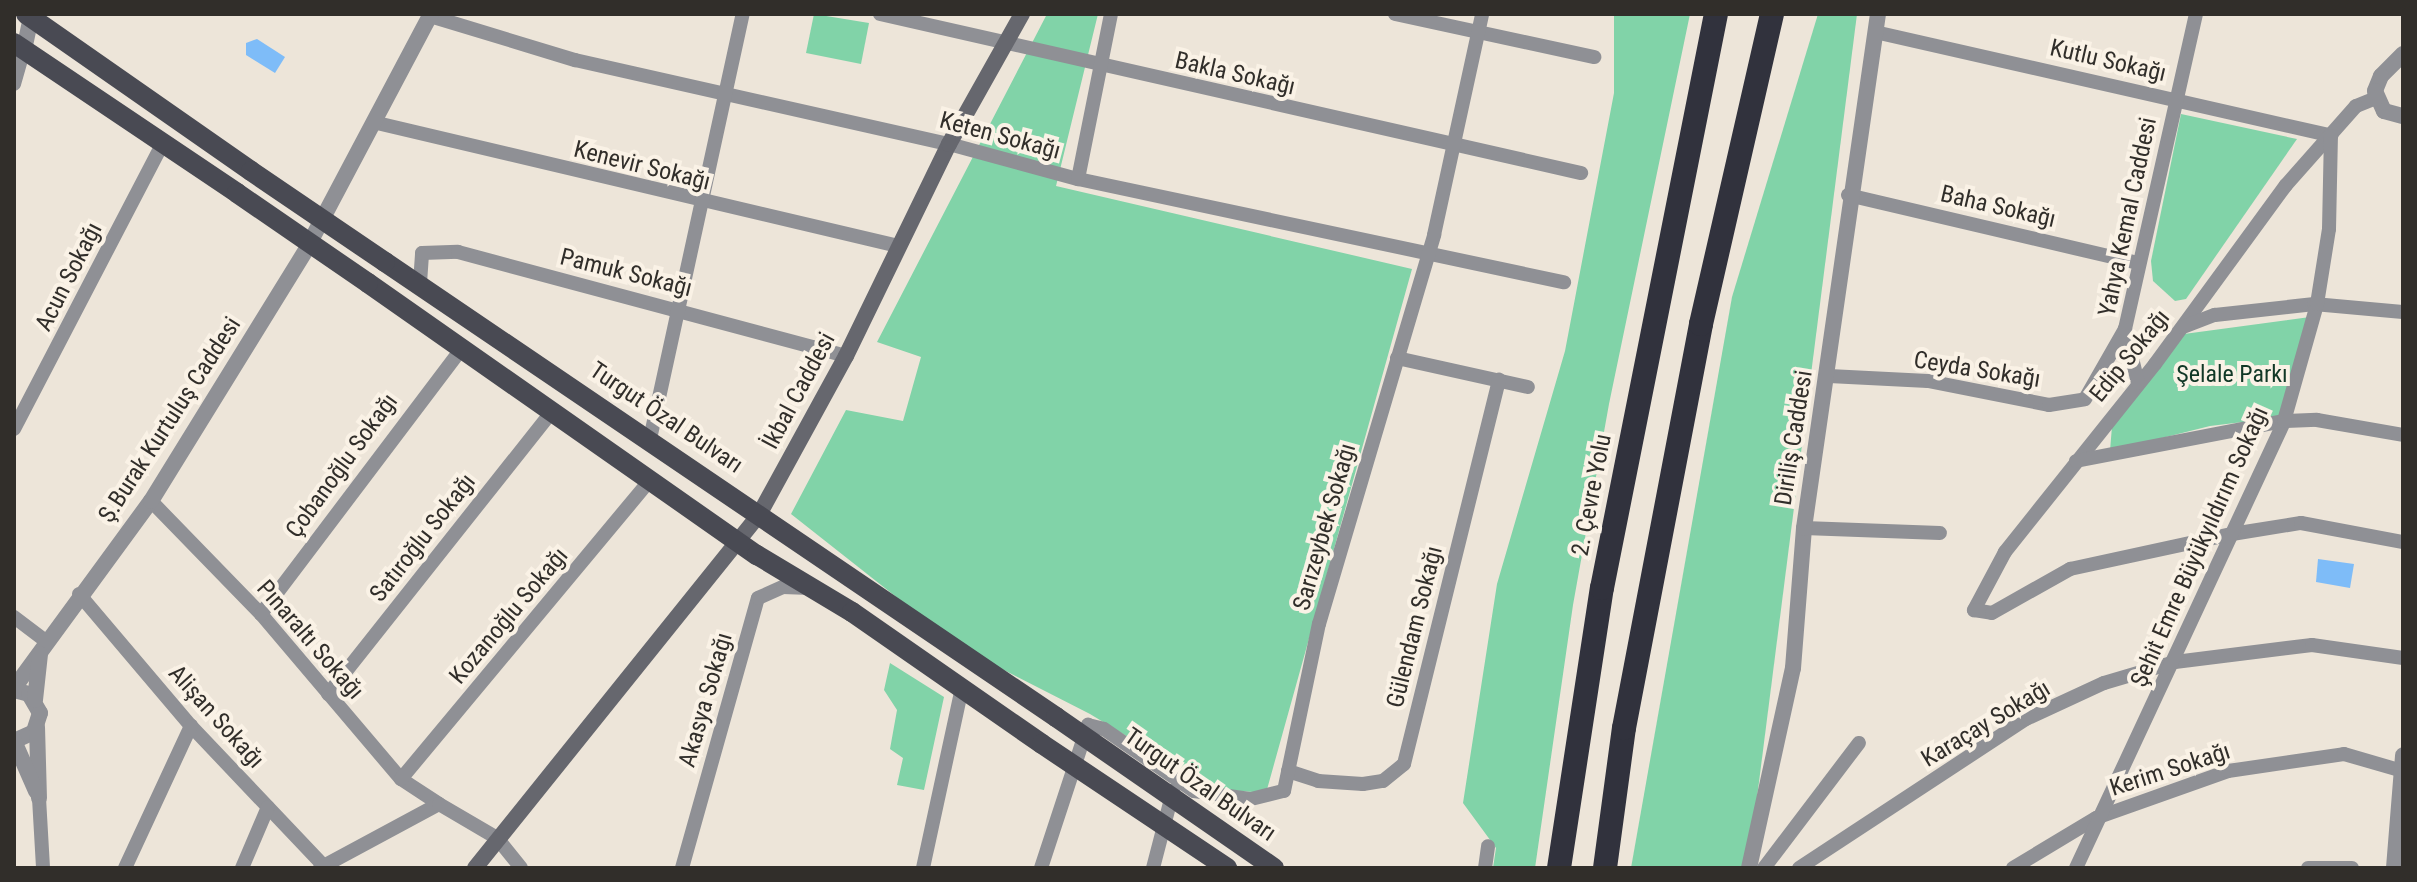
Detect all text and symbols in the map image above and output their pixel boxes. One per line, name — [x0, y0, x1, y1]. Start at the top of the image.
street label: Kutlu Sokağı — [2047, 34, 2169, 88]
street label: Bakla Sokağı — [1172, 46, 1298, 102]
street label: Keten Sokağı — [936, 106, 1064, 166]
street label: Yahya Kemal Caddesi — [2093, 115, 2163, 319]
street label: Kenevir Sokağı — [571, 135, 713, 197]
street label: Baha Sokağı — [1938, 180, 2058, 234]
street label: Acun Sokağı — [29, 218, 109, 336]
street label: Pamuk Sokağı — [557, 243, 695, 303]
street label: Edip Sokağı — [2084, 304, 2176, 408]
street label: Ş.Burak Kurtuluş Caddesi — [93, 312, 247, 528]
street label: İkbal Caddesi — [756, 328, 842, 454]
street label: Ceyda Sokağı — [1912, 346, 2042, 394]
street label: Turgut Özal Bulvarı — [584, 356, 748, 480]
park label: Şelale Parkı — [2176, 361, 2288, 389]
street label: Diriliş Caddesi — [1769, 369, 1819, 507]
street label: Çobanoğlu Sokağı — [280, 388, 404, 544]
street label: Şehit Emre Büyükyıldırım Sokağı — [2125, 402, 2275, 692]
street label: 2. Çevre Yolu — [1566, 432, 1618, 558]
street label: Sarızeybek Sokağı — [1287, 440, 1363, 614]
street label: Satıroğlu Sokağı — [364, 468, 482, 608]
street label: Kozanoğlu Sokağı — [444, 542, 574, 690]
street label: Gülendam Sokağı — [1381, 543, 1449, 711]
street label: Pınaraltı Sokağı — [250, 575, 370, 705]
street label: Akasya Sokağı — [673, 630, 739, 770]
street label: Alişan Sokağı — [162, 660, 270, 774]
street label: Karaçay Sokağı — [1916, 674, 2056, 774]
street label: Turgut Özal Bulvarı — [1119, 722, 1281, 848]
street label: Kerim Sokağı — [2106, 737, 2234, 803]

